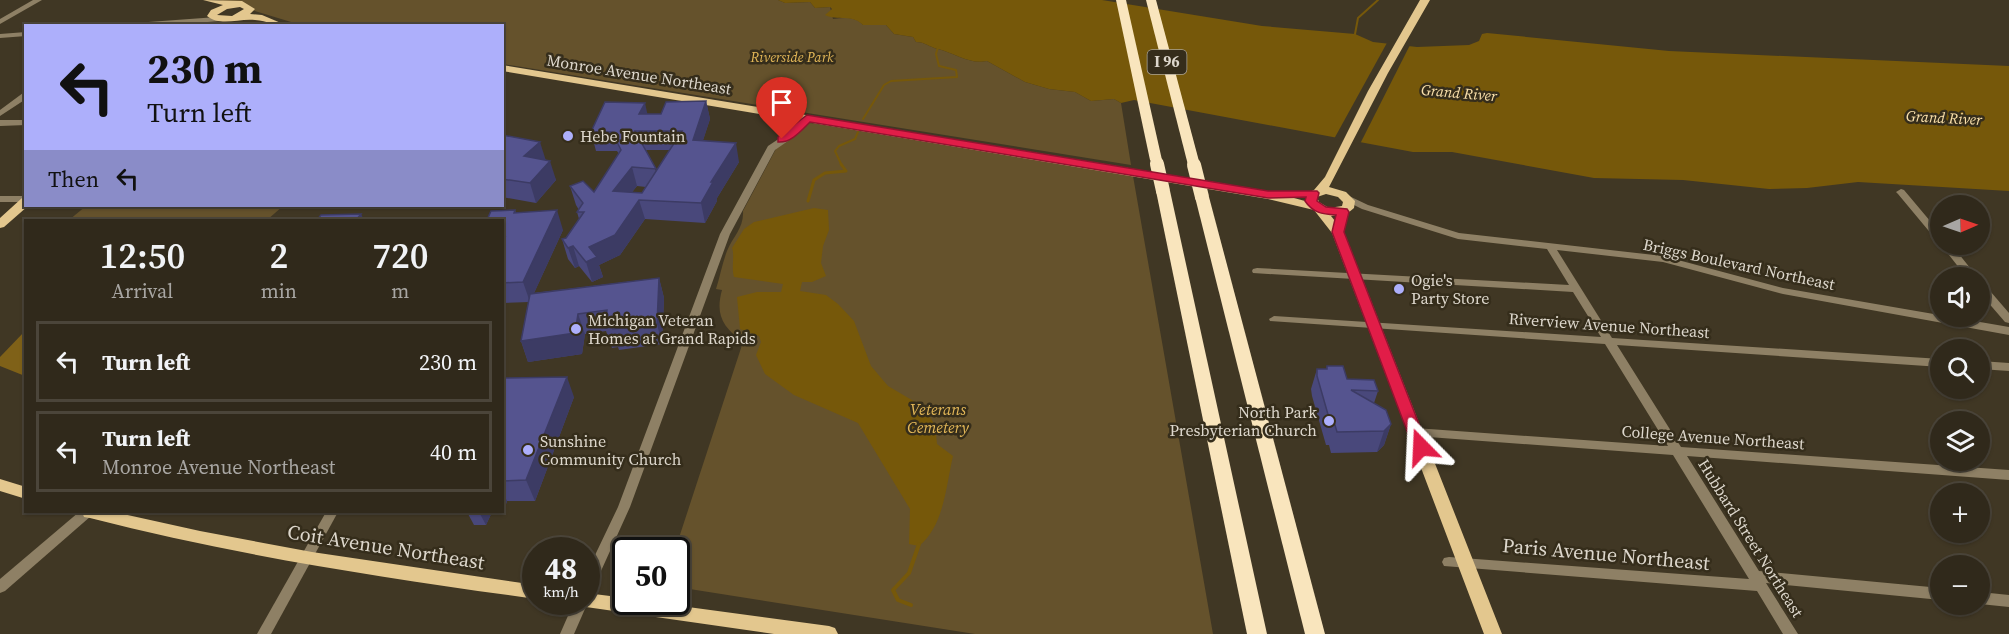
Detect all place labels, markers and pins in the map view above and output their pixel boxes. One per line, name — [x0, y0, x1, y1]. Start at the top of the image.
pin — [756, 77, 807, 139]
place label: Hebe Fountain — [580, 125, 686, 147]
marker: Hebe Fountain — [561, 129, 575, 143]
place label: Ogie's Party Store — [1411, 269, 1489, 309]
marker: Ogie's Party Store — [1392, 282, 1406, 296]
place label: Michigan Veteran Homes at Grand Rapids — [588, 309, 756, 349]
marker: Michigan Veteran Homes at Grand Rapids — [569, 322, 583, 336]
place label: North Park Presbyterian Church — [1170, 401, 1317, 441]
marker: North Park Presbyterian Church — [1322, 414, 1336, 428]
place label: Sunshine Community Church — [540, 430, 682, 470]
marker: Sunshine Community Church — [521, 443, 535, 457]

